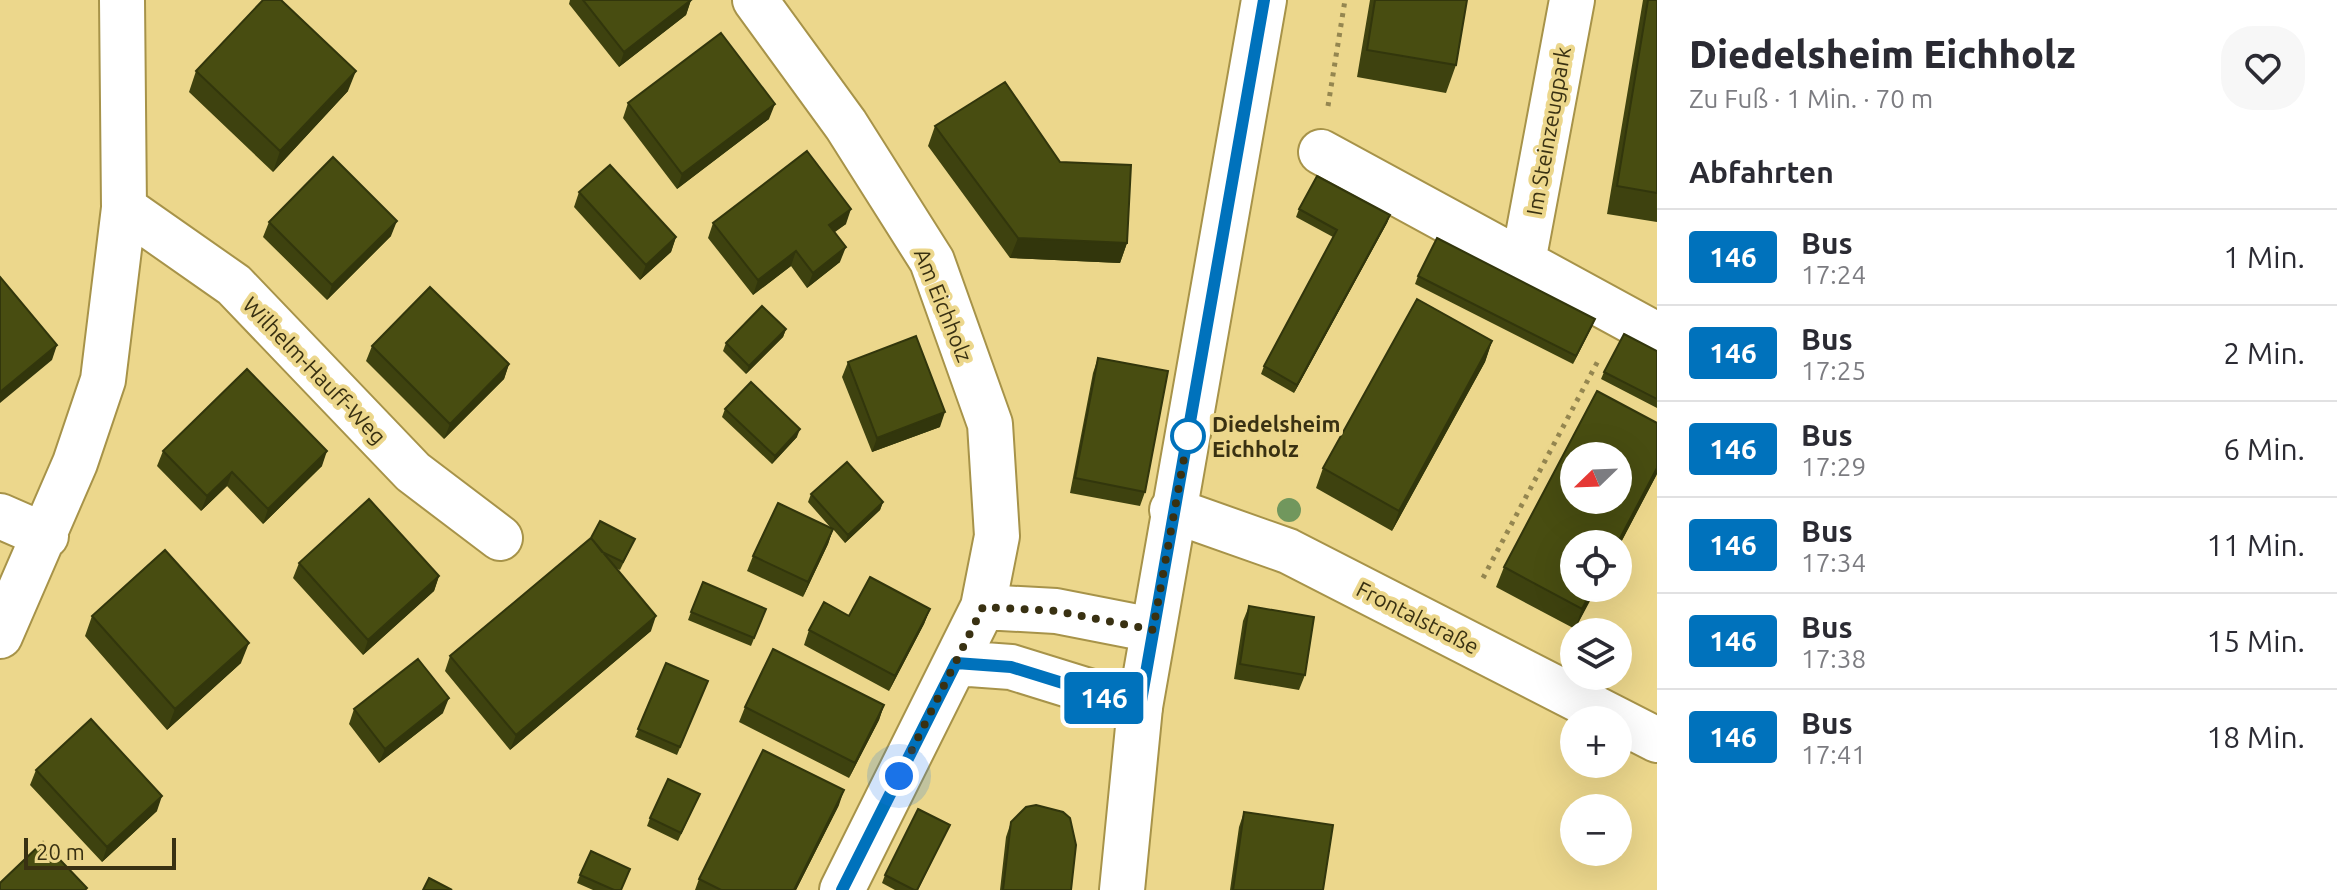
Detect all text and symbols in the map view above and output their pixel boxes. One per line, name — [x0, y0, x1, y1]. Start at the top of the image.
button: heart — [2221, 26, 2305, 110]
text: Diedelsheim Eichholz — [1689, 33, 2076, 75]
street label: Im Steinzeugpark — [1521, 45, 1575, 217]
text: Zu Fuß · 1 Min. · 70 m — [1689, 84, 1933, 113]
text: Abfahrten — [1689, 155, 1834, 189]
text: Bus — [1801, 226, 1853, 260]
text: 1 Min. — [2223, 240, 2305, 274]
text: 146 — [1709, 241, 1757, 272]
street label: Am Eichholz — [910, 245, 978, 365]
text: 17:24 — [1801, 260, 1866, 289]
street label: Wilhelm-Hauff-Weg — [238, 291, 392, 449]
text: Bus — [1801, 322, 1853, 356]
text: 2 Min. — [2223, 336, 2305, 370]
text: 146 — [1709, 337, 1757, 368]
text: 17:25 — [1801, 356, 1866, 385]
place label: Diedelsheim Eichholz — [1212, 411, 1340, 461]
text: Bus — [1801, 418, 1853, 452]
marker: Diedelsheim Eichholz — [1171, 419, 1205, 453]
text: 6 Min. — [2223, 432, 2305, 466]
text: 146 — [1709, 433, 1757, 464]
north arrow — [1560, 442, 1632, 514]
map controls — [1560, 442, 1632, 866]
text: 17:29 — [1801, 452, 1866, 481]
text: Bus — [1801, 514, 1853, 548]
text: 11 Min. — [2206, 528, 2305, 562]
text: 146 — [1709, 529, 1757, 560]
button: locate — [1560, 530, 1632, 602]
text: 17:34 — [1801, 548, 1866, 577]
street label: Frontalstraße — [1353, 575, 1483, 659]
text: Bus — [1801, 610, 1853, 644]
button: layers — [1560, 618, 1632, 690]
text: 15 Min. — [2206, 624, 2305, 658]
text: 146 — [1709, 625, 1757, 656]
text: 17:38 — [1801, 644, 1866, 673]
line badge: 146 — [1058, 672, 1150, 724]
text: 146 — [1080, 682, 1128, 713]
button: + — [1560, 706, 1632, 778]
text: Bus — [1801, 706, 1853, 740]
text: 18 Min. — [2206, 720, 2305, 754]
text: 146 — [1709, 721, 1757, 752]
text: 17:41 — [1801, 740, 1866, 769]
your location — [879, 756, 919, 796]
button: − — [1560, 794, 1632, 866]
scale bar — [24, 834, 176, 870]
text: 20 m — [36, 839, 85, 864]

